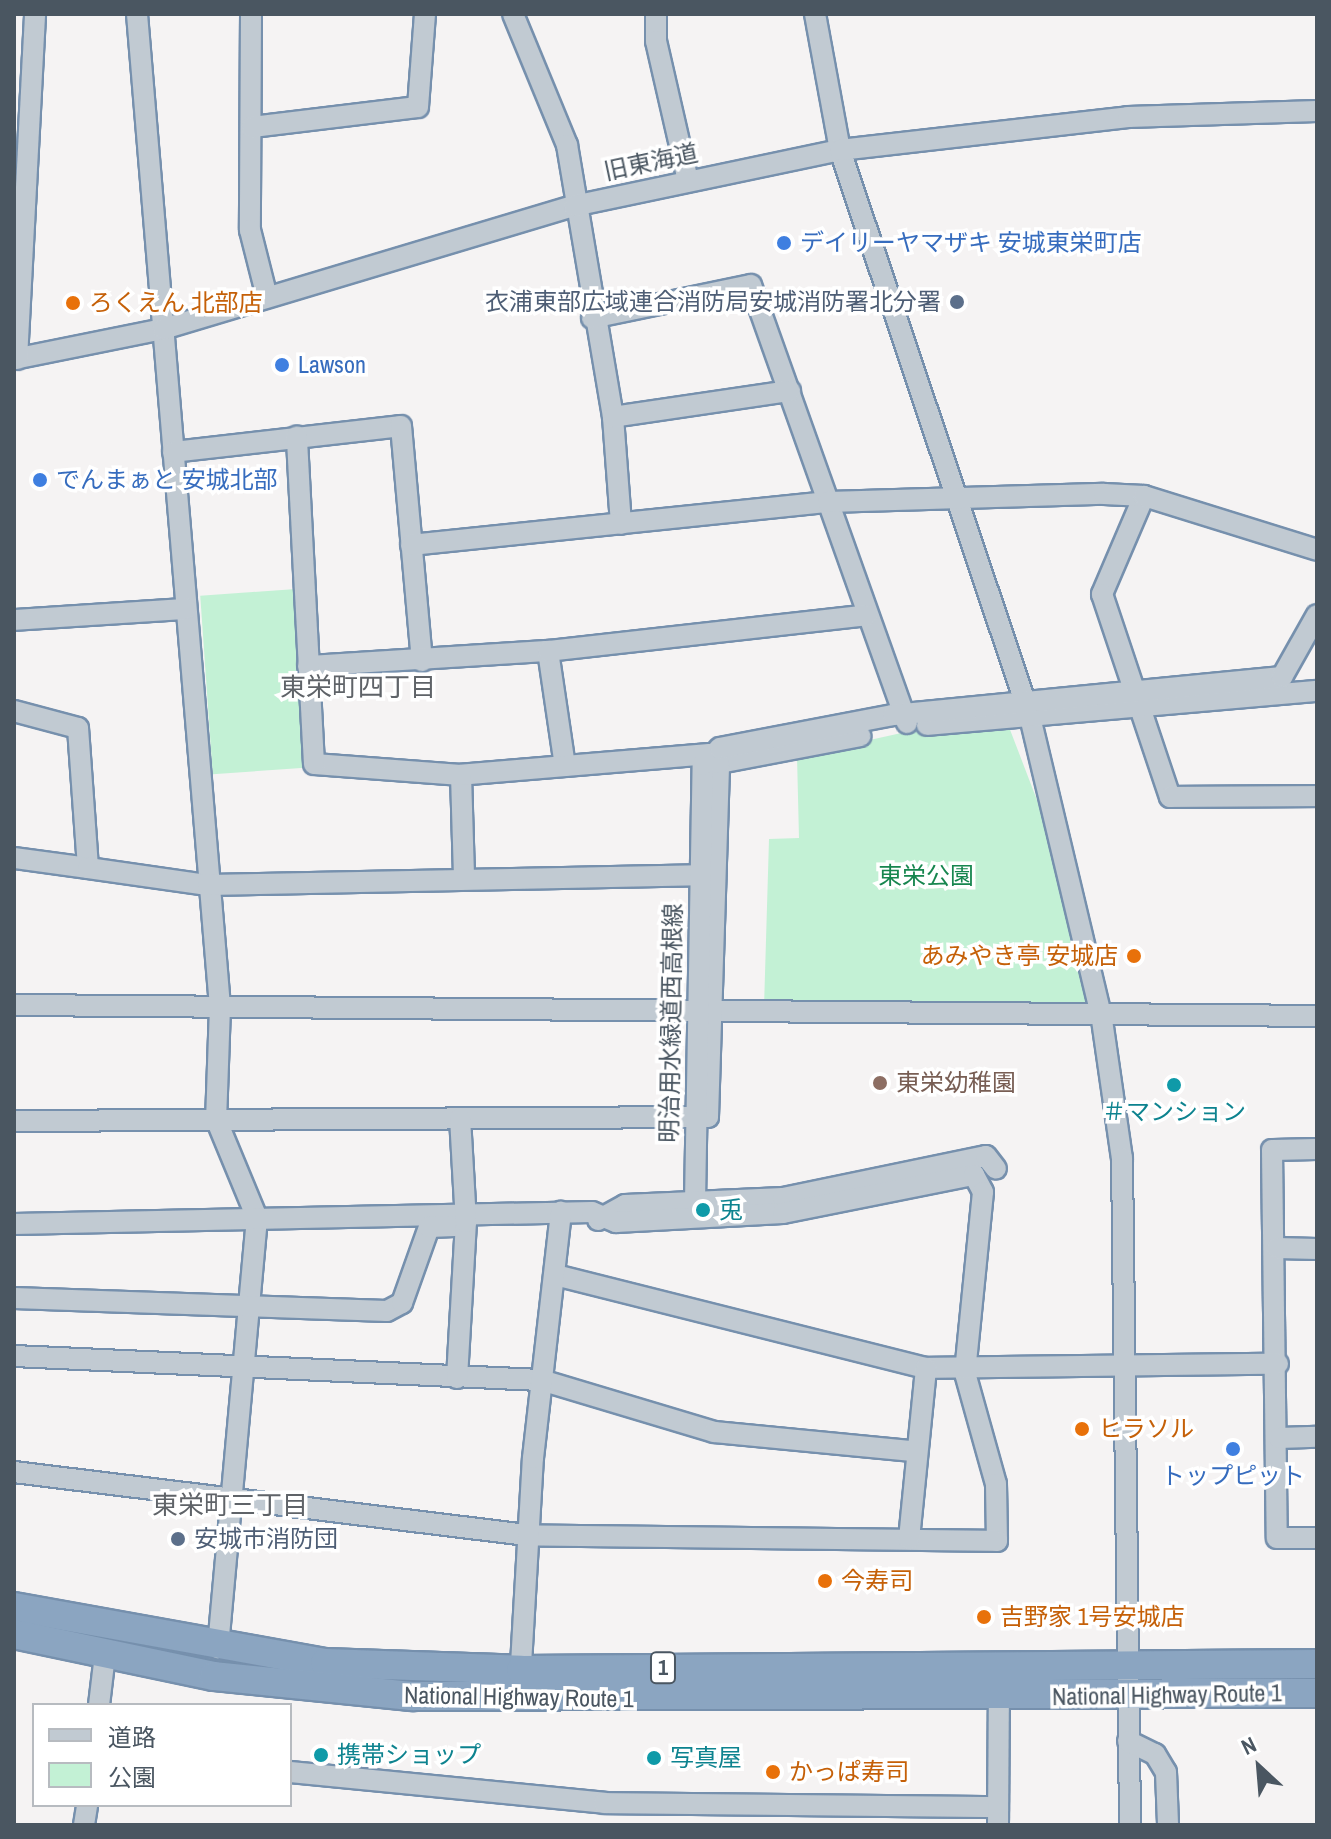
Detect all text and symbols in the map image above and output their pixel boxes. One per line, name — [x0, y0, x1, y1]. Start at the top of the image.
street label: 旧東海道 — [601, 138, 701, 186]
place label: デイリーヤマザキ 安城東栄町店 — [800, 229, 1141, 257]
marker: デイリーヤマザキ 安城東栄町店 — [775, 234, 793, 252]
place label: 衣浦東部広域連合消防局安城消防署北分署 — [485, 288, 941, 316]
place label: ろくえん 北部店 — [89, 289, 262, 317]
marker: 衣浦東部広域連合消防局安城消防署北分署 — [948, 293, 966, 311]
marker: ろくえん 北部店 — [64, 294, 82, 312]
place label: Lawson — [298, 351, 366, 379]
marker: Lawson — [273, 356, 291, 374]
place label: でんまぁと 安城北部 — [56, 466, 277, 494]
marker: でんまぁと 安城北部 — [31, 471, 49, 489]
district label: 東栄町四丁目 — [280, 671, 436, 703]
park label: 東栄公園 — [878, 862, 974, 890]
street label: 明治用水緑道西高根線 — [655, 903, 687, 1143]
place label: あみやき亭 安城店 — [921, 942, 1118, 970]
marker: あみやき亭 安城店 — [1125, 947, 1143, 965]
place label: 東栄幼稚園 — [896, 1069, 1016, 1097]
marker: 東栄幼稚園 — [871, 1074, 889, 1092]
marker: ＃マンション — [1165, 1076, 1183, 1094]
place label: ＃マンション — [1102, 1098, 1246, 1126]
place label: 兎 — [719, 1196, 743, 1224]
marker: 兎 — [694, 1201, 712, 1219]
place label: ヒラソル — [1098, 1415, 1194, 1443]
marker: ヒラソル — [1073, 1420, 1091, 1438]
marker: トップピット — [1224, 1440, 1242, 1458]
place label: トップピット — [1161, 1462, 1305, 1490]
district label: 東栄町三丁目 — [152, 1489, 308, 1521]
place label: 安城市消防団 — [194, 1525, 338, 1553]
marker: 安城市消防団 — [169, 1530, 187, 1548]
place label: 今寿司 — [841, 1567, 913, 1595]
marker: 今寿司 — [816, 1572, 834, 1590]
place label: 吉野家 1号安城店 — [1000, 1603, 1184, 1631]
marker: 吉野家 1号安城店 — [975, 1608, 993, 1626]
road number: 1 — [649, 1650, 677, 1686]
street label: National Highway Route 1 — [1052, 1679, 1282, 1711]
street label: National Highway Route 1 — [404, 1681, 634, 1713]
legend — [32, 1703, 292, 1807]
text: 道路 — [108, 1721, 156, 1753]
north arrow — [1219, 1727, 1299, 1807]
text: N — [1236, 1729, 1261, 1762]
place label: 携帯ショップ — [337, 1741, 481, 1769]
place label: 写真屋 — [670, 1744, 742, 1772]
marker: 携帯ショップ — [312, 1746, 330, 1764]
marker: 写真屋 — [645, 1749, 663, 1767]
place label: かっぱ寿司 — [789, 1758, 909, 1786]
text: 公園 — [108, 1761, 156, 1793]
marker: かっぱ寿司 — [764, 1763, 782, 1781]

